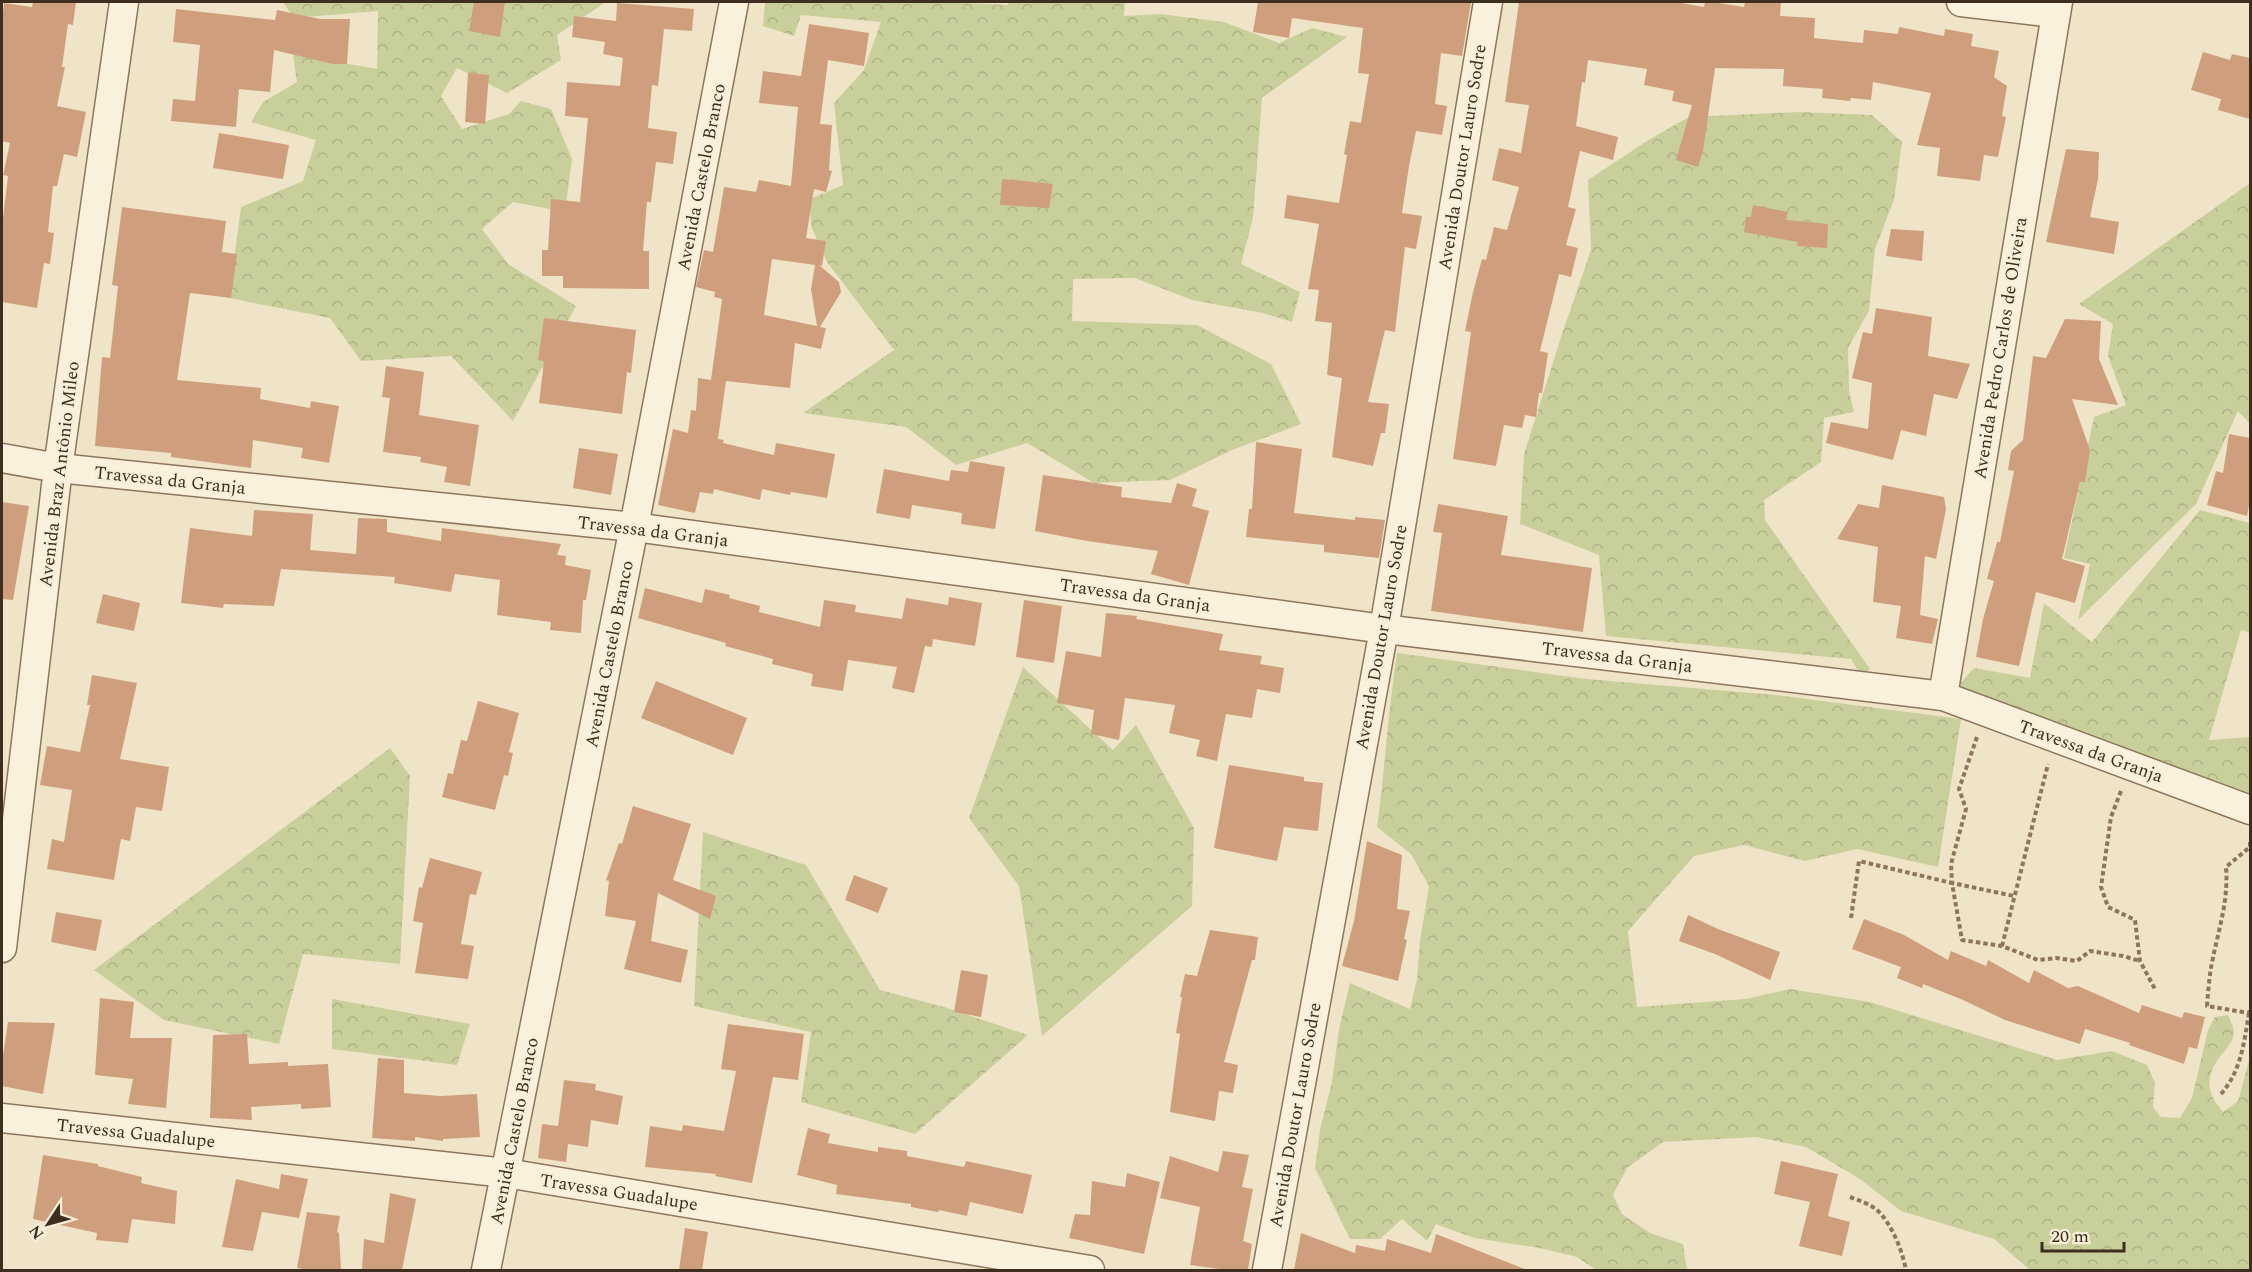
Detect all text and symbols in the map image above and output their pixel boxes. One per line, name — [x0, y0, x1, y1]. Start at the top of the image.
street label: Avenida Doutor Lauro Sodre — [1431, 42, 1494, 272]
street label: Avenida Castelo Branco — [670, 81, 733, 273]
street label: Avenida Pedro Carlos de Oliveira — [1966, 215, 2035, 481]
street label: Avenida Braz Antônio Mileo — [32, 360, 87, 589]
street label: Travessa da Granja — [93, 459, 247, 502]
street label: Travessa da Granja — [576, 509, 730, 554]
street label: Avenida Doutor Lauro Sodre — [1348, 522, 1415, 752]
street label: Avenida Castelo Branco — [578, 558, 641, 750]
street label: Travessa da Granja — [1058, 572, 1212, 619]
street label: Travessa da Granja — [1540, 635, 1694, 680]
street label: Travessa da Granja — [2015, 713, 2167, 790]
street label: Avenida Doutor Lauro Sodre — [1262, 1000, 1329, 1230]
street label: Avenida Castelo Branco — [483, 1035, 546, 1227]
street label: Travessa Guadalupe — [55, 1112, 217, 1155]
street label: Travessa Guadalupe — [538, 1167, 700, 1218]
north arrow — [18, 1194, 78, 1254]
scale bar — [2042, 1215, 2124, 1253]
text: N — [23, 1220, 50, 1245]
text: 20 m — [2051, 1223, 2089, 1250]

